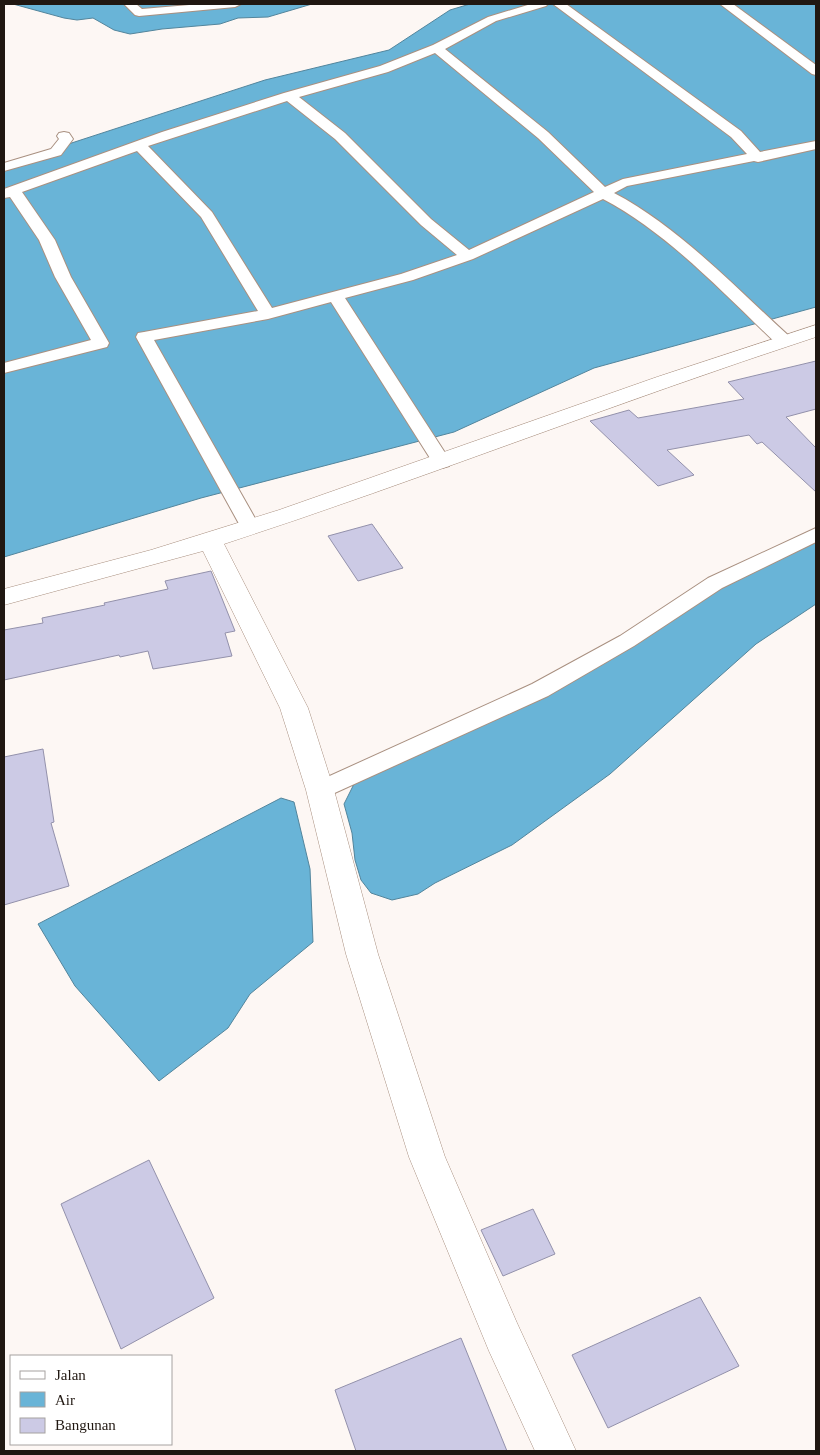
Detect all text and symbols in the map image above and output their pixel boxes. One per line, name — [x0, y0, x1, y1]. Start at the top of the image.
legend — [10, 1355, 172, 1445]
text: Jalan — [55, 1367, 86, 1383]
text: Air — [55, 1392, 75, 1408]
text: Bangunan — [55, 1417, 116, 1433]

